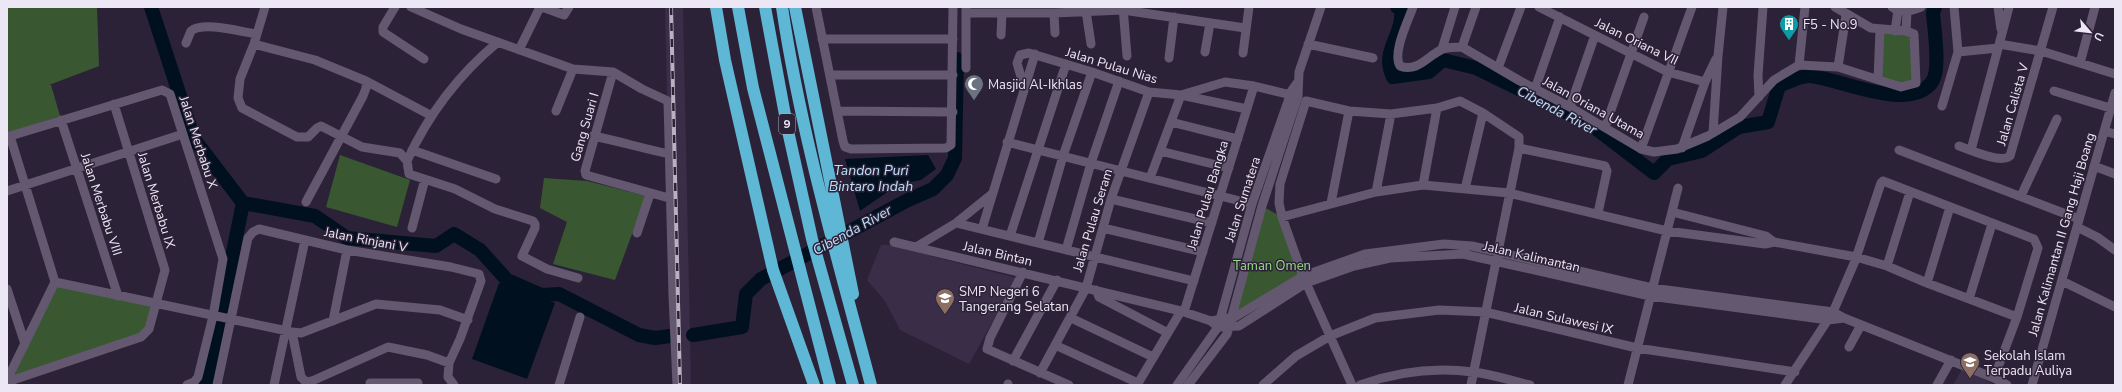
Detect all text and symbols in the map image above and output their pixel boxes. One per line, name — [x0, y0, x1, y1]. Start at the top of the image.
north arrow — [2070, 12, 2110, 52]
building icon: F5 - No.9 — [1778, 13, 1800, 41]
street label: Jalan Oriana VII — [1591, 14, 1681, 70]
place label: F5 - No.9 — [1803, 16, 1857, 34]
text: U — [2090, 29, 2107, 44]
street label: Jalan Pulau Nias — [1063, 43, 1160, 88]
street label: Jalan Calista V — [1992, 61, 2033, 148]
street label: Jalan Oriana Utama — [1539, 72, 1648, 143]
mosque icon: Masjid Al-Ikhlas — [963, 73, 985, 101]
place label: Masjid Al-Ikhlas — [988, 76, 1082, 94]
water label: Cibenda River — [1514, 81, 1601, 140]
street label: Gang Suari I — [566, 91, 603, 164]
street label: Jalan Merbabu X — [174, 93, 222, 191]
road number: 9 — [779, 114, 795, 134]
street label: Jalan Kalimantan II Gang Haji Boang — [2024, 130, 2100, 339]
street label: Jalan Pulau Bangka — [1182, 138, 1233, 253]
street label: Jalan Merbabu IX — [133, 149, 179, 251]
street label: Jalan Merbabu VIII — [76, 150, 126, 258]
street label: Jalan Sumatera — [1220, 154, 1265, 245]
water label: Tandon Puri Bintaro Indah — [829, 161, 913, 196]
street label: Jalan Pulau Seram — [1068, 167, 1117, 275]
water label: Cibenda River — [809, 200, 896, 260]
street label: Jalan Rinjani V — [322, 223, 409, 257]
street label: Jalan Bintan — [960, 237, 1034, 271]
street label: Jalan Kalimantan — [1481, 237, 1582, 277]
park label: Taman Omen — [1233, 257, 1311, 275]
place label: SMP Negeri 6 Tangerang Selatan — [959, 283, 1069, 316]
school or university icon: SMP Negeri 6 Tangerang Selatan — [934, 287, 956, 315]
street label: Jalan Sulawesi IX — [1512, 299, 1615, 339]
place label: Sekolah Islam Terpadu Auliya — [1984, 347, 2072, 380]
school or university icon: Sekolah Islam Terpadu Auliya — [1959, 351, 1981, 379]

